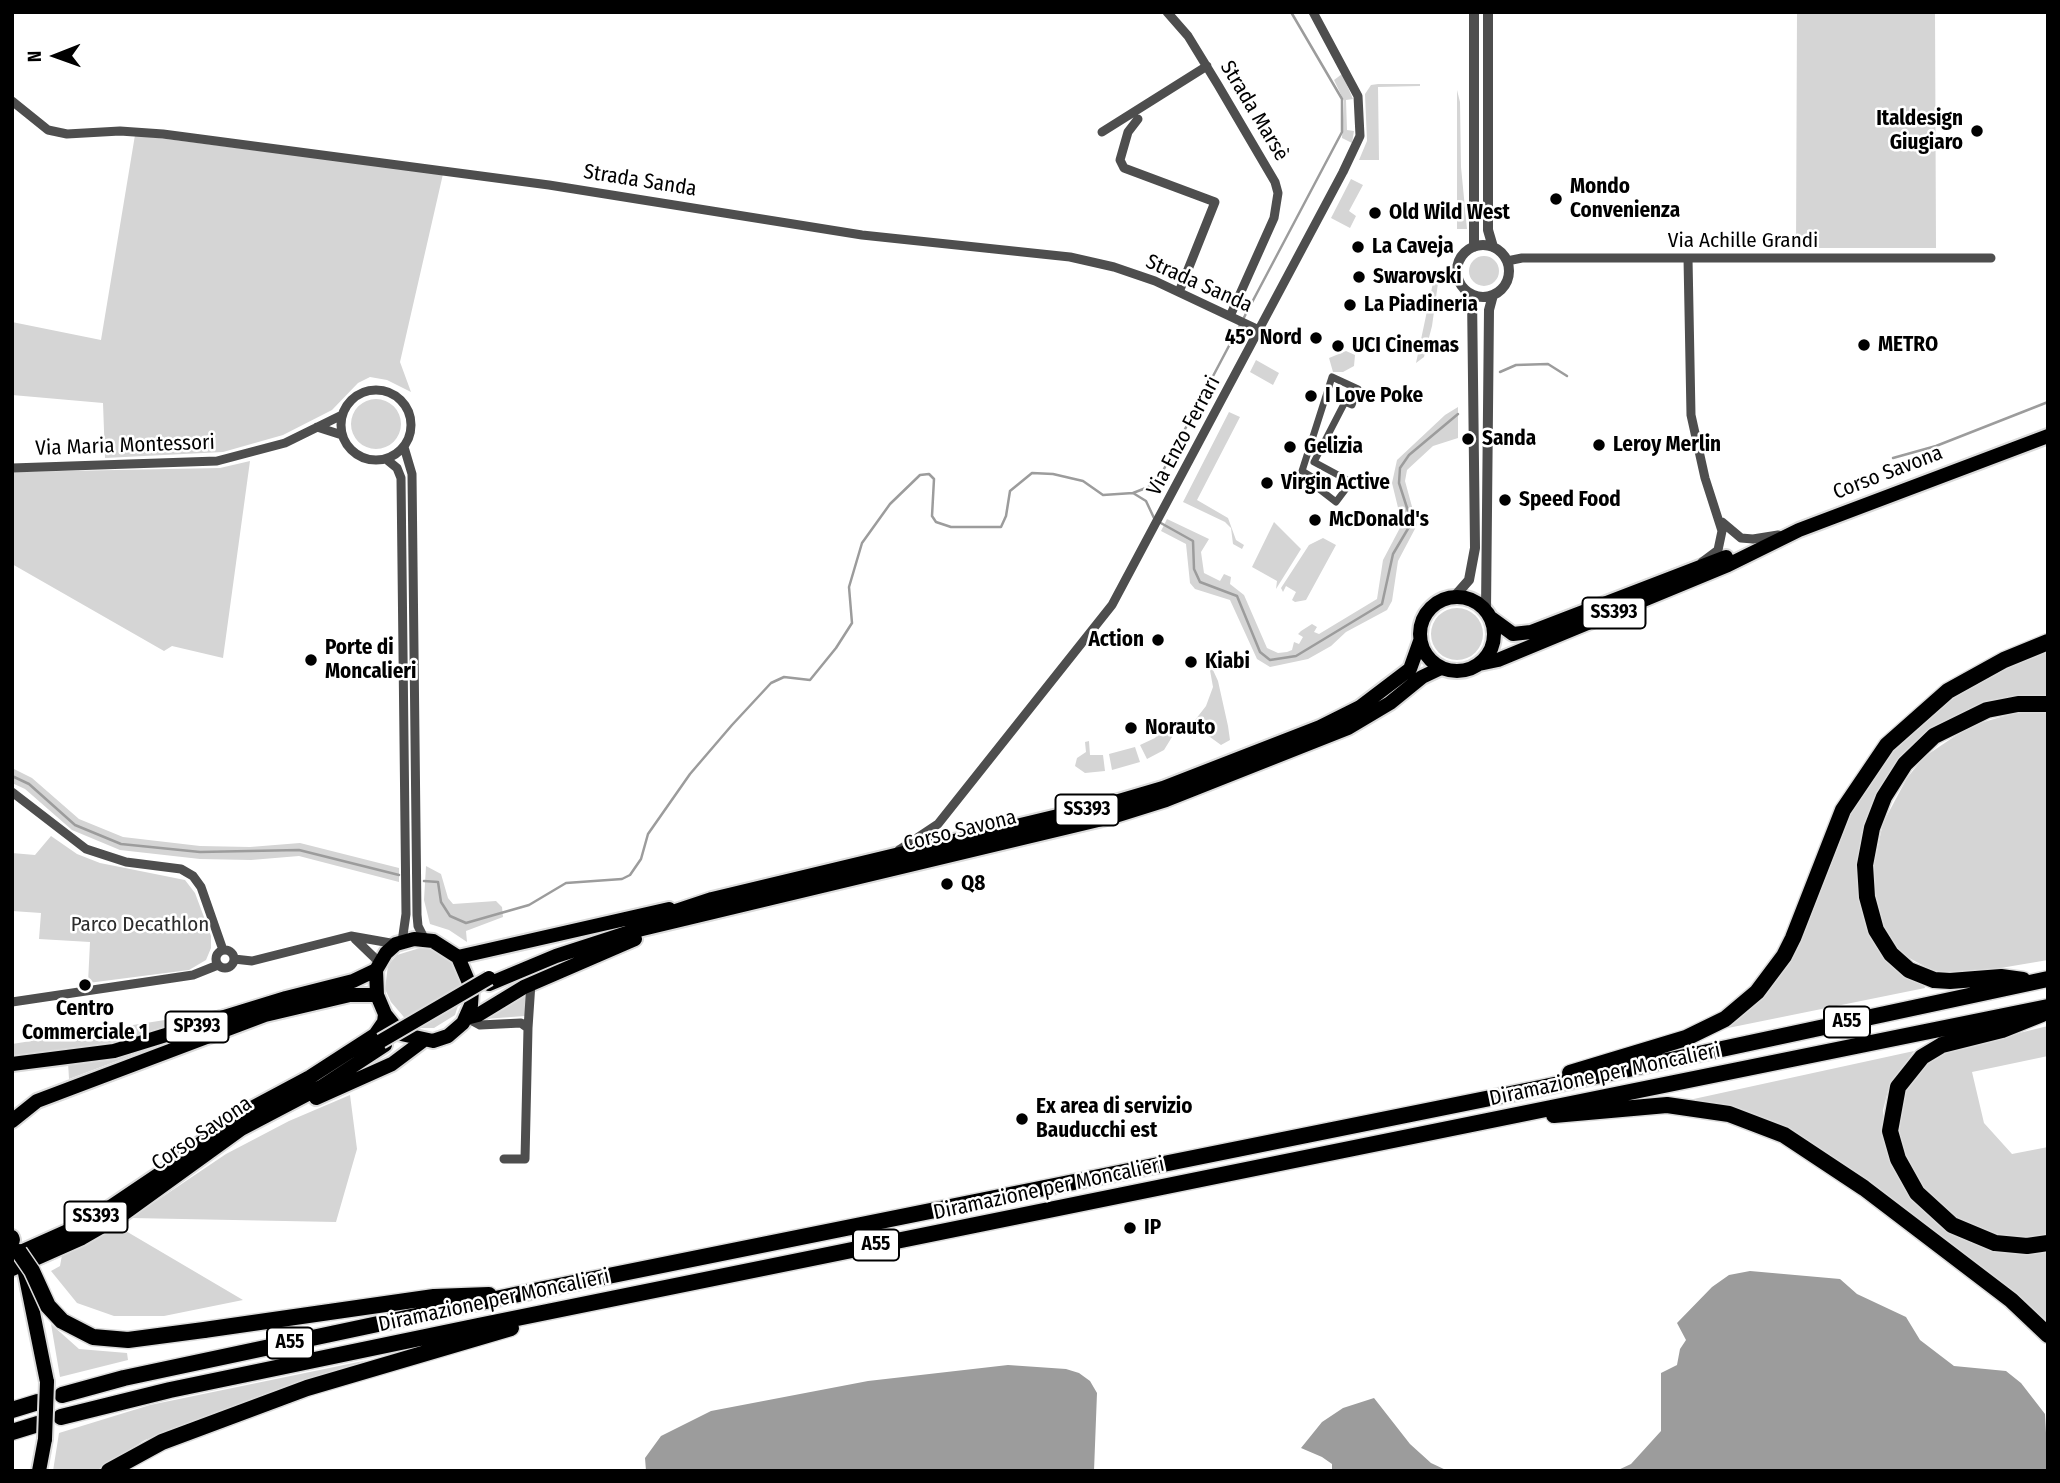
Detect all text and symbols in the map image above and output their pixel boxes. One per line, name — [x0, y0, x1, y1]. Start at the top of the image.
north arrow — [21, 21, 91, 91]
text: N — [23, 50, 46, 62]
street label: Strada Marsè — [1214, 56, 1294, 166]
place label: Italdesign Giugiaro — [1876, 106, 1963, 156]
marker: Italdesign Giugiaro — [1969, 123, 1985, 139]
street label: Strada Sanda — [582, 160, 698, 202]
place label: Mondo Convenienza — [1570, 174, 1680, 224]
marker: Mondo Convenienza — [1548, 191, 1564, 207]
place label: Old Wild West — [1389, 200, 1510, 226]
marker: Old Wild West — [1367, 205, 1383, 221]
street label: Via Achille Grandi — [1668, 228, 1818, 254]
place label: La Caveja — [1372, 234, 1454, 260]
marker: La Caveja — [1350, 239, 1366, 255]
street label: Strada Sanda — [1142, 249, 1256, 319]
place label: Swarovski — [1373, 264, 1462, 290]
marker: Swarovski — [1351, 269, 1367, 285]
place label: La Piadineria — [1364, 292, 1478, 318]
marker: La Piadineria — [1342, 297, 1358, 313]
place label: 45° Nord — [1225, 325, 1302, 351]
marker: 45° Nord — [1308, 330, 1324, 346]
place label: METRO — [1878, 332, 1938, 358]
place label: UCI Cinemas — [1352, 333, 1459, 359]
marker: METRO — [1856, 337, 1872, 353]
marker: UCI Cinemas — [1330, 338, 1346, 354]
street label: Via Enzo Ferrari — [1142, 372, 1226, 500]
place label: I Love Poke — [1325, 383, 1423, 409]
marker: I Love Poke — [1303, 388, 1319, 404]
place label: Sanda — [1482, 426, 1536, 452]
street label: Via Maria Montessori — [35, 430, 215, 462]
marker: Sanda — [1460, 431, 1476, 447]
place label: Leroy Merlin — [1613, 432, 1721, 458]
place label: Gelizia — [1304, 434, 1363, 460]
marker: Leroy Merlin — [1591, 437, 1607, 453]
marker: Gelizia — [1282, 439, 1298, 455]
street label: Corso Savona — [1830, 441, 1946, 505]
place label: Virgin Active — [1281, 470, 1390, 496]
marker: Virgin Active — [1259, 475, 1275, 491]
place label: Speed Food — [1519, 487, 1621, 513]
marker: Speed Food — [1497, 492, 1513, 508]
place label: McDonald's — [1329, 507, 1429, 533]
marker: McDonald's — [1307, 512, 1323, 528]
road number: SS393 — [1582, 598, 1646, 628]
place label: Action — [1088, 627, 1144, 653]
marker: Action — [1150, 632, 1166, 648]
place label: Porte di Moncalieri — [325, 635, 416, 685]
place label: Kiabi — [1205, 649, 1250, 675]
marker: Porte di Moncalieri — [303, 652, 319, 668]
marker: Kiabi — [1183, 654, 1199, 670]
place label: Norauto — [1145, 715, 1215, 741]
marker: Norauto — [1123, 720, 1139, 736]
road number: SS393 — [1056, 794, 1118, 825]
street label: Corso Savona — [901, 805, 1019, 857]
place label: Q8 — [961, 871, 985, 897]
marker: Q8 — [939, 876, 955, 892]
park label: Parco Decathlon — [71, 912, 209, 938]
marker: Centro Commerciale 1 — [77, 977, 93, 993]
place label: Centro Commerciale 1 — [22, 996, 148, 1046]
road number: A55 — [1824, 1006, 1870, 1038]
road number: SP393 — [166, 1012, 228, 1042]
street label: Diramazione per Moncalieri — [1487, 1038, 1723, 1112]
street label: Corso Savona — [147, 1091, 257, 1177]
place label: Ex area di servizio Bauducchi est — [1036, 1094, 1193, 1144]
marker: Ex area di servizio Bauducchi est — [1014, 1111, 1030, 1127]
street label: Diramazione per Moncalieri — [931, 1152, 1167, 1226]
road number: SS393 — [64, 1202, 128, 1232]
place label: IP — [1144, 1215, 1161, 1241]
marker: IP — [1122, 1220, 1138, 1236]
road number: A55 — [853, 1230, 899, 1260]
street label: Diramazione per Moncalieri — [376, 1264, 612, 1338]
road number: A55 — [267, 1328, 313, 1358]

